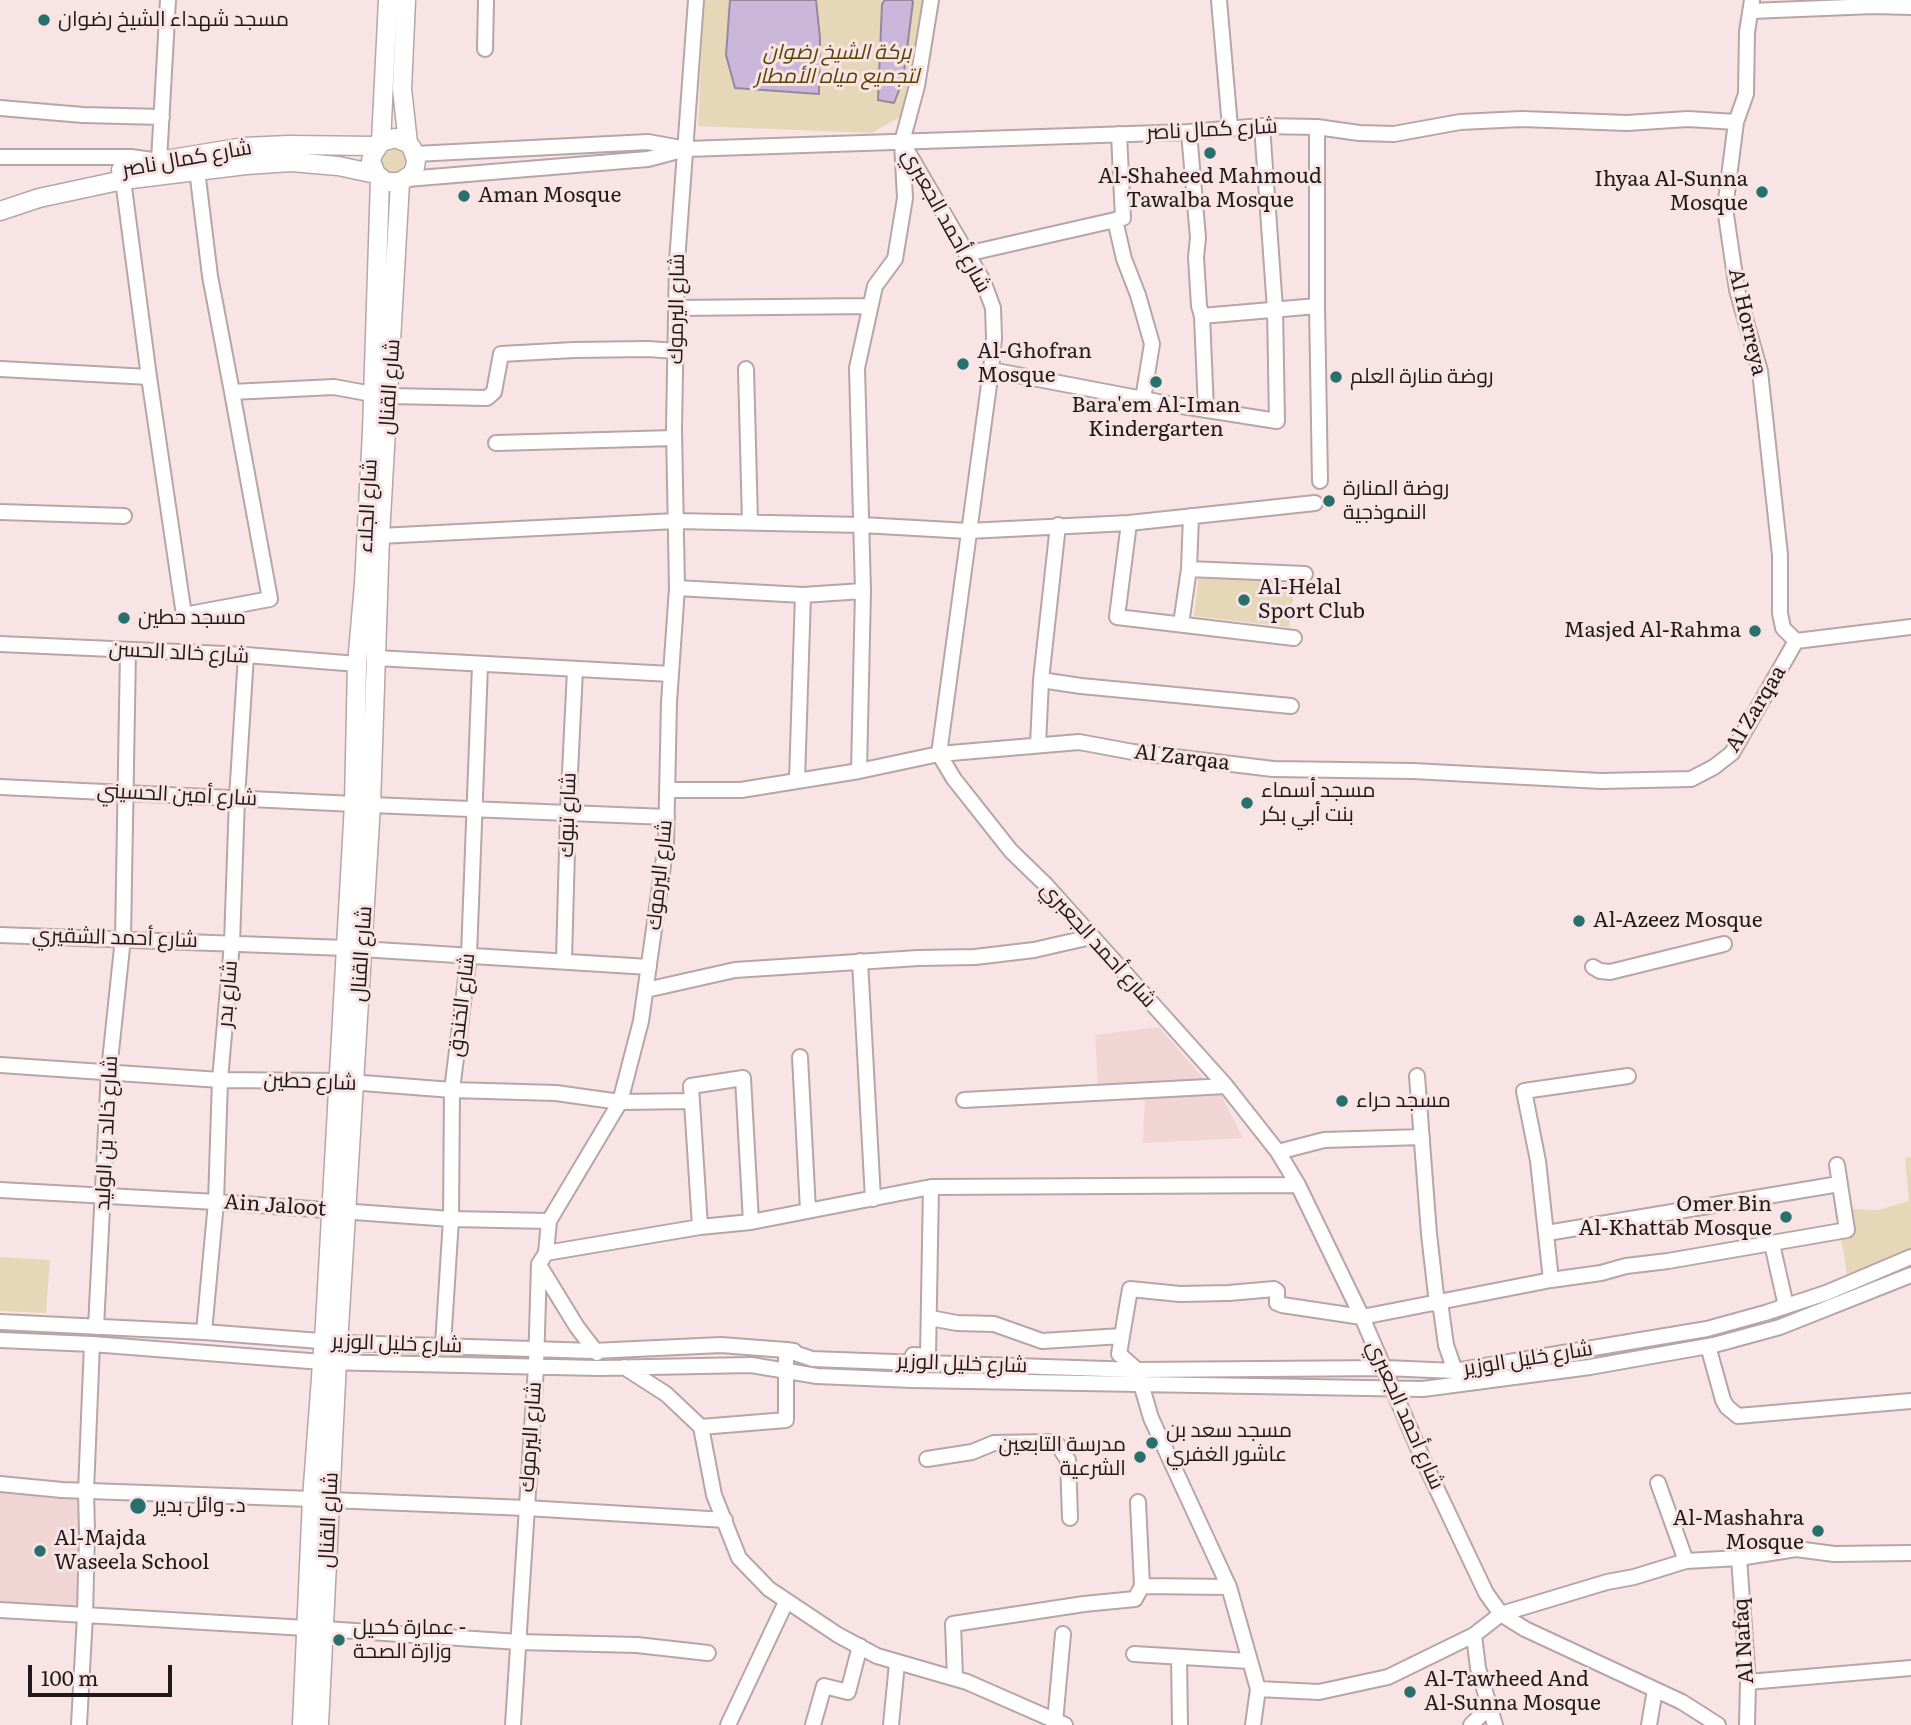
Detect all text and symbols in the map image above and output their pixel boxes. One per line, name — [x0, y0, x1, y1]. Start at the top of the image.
place label: مسجد شهداء الشيخ رضوان — [58, 7, 289, 33]
marker: مسجد شهداء الشيخ رضوان — [36, 12, 52, 28]
park label: بركة الشيخ رضوان لتجميع مياه الأمطار — [755, 40, 919, 90]
street label: شارع كمال ناصر — [1146, 114, 1278, 146]
street label: شارع كمال ناصر — [120, 135, 254, 183]
street label: شارع أحمد الجعبري — [896, 145, 996, 297]
marker: Al-Shaheed Mahmoud Tawalba Mosque — [1202, 145, 1218, 161]
place label: Al-Shaheed Mahmoud Tawalba Mosque — [1098, 164, 1322, 214]
place label: Ihyaa Al-Sunna Mosque — [1594, 167, 1748, 217]
place label: Aman Mosque — [478, 183, 621, 209]
marker: Ihyaa Al-Sunna Mosque — [1754, 184, 1770, 200]
marker: Aman Mosque — [456, 188, 472, 204]
street label: شارع اليرموك — [663, 253, 691, 365]
street label: Al Horreya — [1722, 266, 1772, 378]
street label: شارع القنال — [374, 338, 406, 436]
place label: Al-Ghofran Mosque — [977, 339, 1092, 389]
marker: Al-Ghofran Mosque — [955, 356, 971, 372]
place label: روضة منارة العلم — [1350, 364, 1493, 390]
marker: روضة منارة العلم — [1328, 369, 1344, 385]
marker: Bara'em Al-Iman Kindergarten — [1148, 374, 1164, 390]
place label: Bara'em Al-Iman Kindergarten — [1072, 393, 1240, 443]
street label: شارع الجلاء — [353, 458, 383, 554]
place label: روضة المنارة النموذجية — [1343, 476, 1449, 526]
marker: روضة المنارة النموذجية — [1321, 493, 1337, 509]
place label: Al-Helal Sport Club — [1258, 575, 1365, 625]
marker: Al-Helal Sport Club — [1236, 592, 1252, 608]
place label: مسجد حطين — [138, 605, 246, 631]
marker: مسجد حطين — [116, 610, 132, 626]
place label: Masjed Al-Rahma — [1564, 618, 1741, 644]
marker: Masjed Al-Rahma — [1747, 623, 1763, 639]
street label: شارع خالد الحسن — [108, 637, 250, 669]
street label: Al Zarqaa — [1720, 661, 1792, 757]
street label: Al Zarqaa — [1133, 740, 1231, 776]
street label: شارع تبوك — [554, 772, 582, 858]
street label: شارع أمين الحسيني — [96, 778, 258, 812]
place label: مسجد أسماء بنت أبي بكر — [1261, 778, 1375, 828]
marker: مسجد أسماء بنت أبي بكر — [1239, 795, 1255, 811]
street label: شارع اليرموك — [642, 819, 678, 931]
street label: شارع أحمد الجعبري — [1035, 877, 1161, 1013]
street label: شارع القنال — [346, 905, 378, 1003]
place label: Al-Azeez Mosque — [1593, 908, 1763, 934]
marker: Al-Azeez Mosque — [1571, 913, 1587, 929]
street label: شارع أحمد الشقيري — [32, 923, 198, 953]
street label: شارع الخندق — [443, 952, 481, 1058]
street label: شارع بدر — [213, 959, 243, 1029]
street label: شارع خالد بن الوليد — [90, 1055, 124, 1211]
street label: شارع حطين — [263, 1068, 357, 1096]
place label: مسجد حراء — [1356, 1088, 1451, 1114]
marker: مسجد حراء — [1334, 1093, 1350, 1109]
street label: Ain Jaloot — [223, 1190, 327, 1222]
place label: Omer Bin Al-Khattab Mosque — [1579, 1192, 1772, 1242]
marker: Omer Bin Al-Khattab Mosque — [1778, 1209, 1794, 1225]
street label: شارع خليل الوزير — [331, 1329, 463, 1359]
street label: شارع خليل الوزير — [1461, 1336, 1595, 1382]
street label: شارع أحمد الجعبري — [1361, 1337, 1449, 1493]
street label: شارع خليل الوزير — [896, 1349, 1028, 1379]
street label: شارع اليرموك — [515, 1381, 547, 1493]
place label: مسجد سعد بن عاشور الغفري — [1166, 1418, 1292, 1468]
place label: مدرسة التابعين الشرعية — [998, 1432, 1126, 1482]
marker: مسجد سعد بن عاشور الغفري — [1144, 1435, 1160, 1451]
marker: مدرسة التابعين الشرعية — [1132, 1449, 1148, 1465]
street label: شارع القنال — [314, 1471, 344, 1569]
place label: د. وائل بدير — [154, 1493, 246, 1519]
marker: د. وائل بدير — [128, 1496, 148, 1516]
place label: Al-Mashahra Mosque — [1673, 1506, 1804, 1556]
marker: Al-Mashahra Mosque — [1810, 1523, 1826, 1539]
place label: Al-Majda Waseela School — [54, 1526, 209, 1576]
marker: Al-Majda Waseela School — [32, 1543, 48, 1559]
street label: Al Nafaq — [1728, 1597, 1760, 1685]
place label: عمارة كحيل - وزارة الصحة — [353, 1615, 466, 1665]
marker: عمارة كحيل - وزارة الصحة — [331, 1632, 347, 1648]
scale bar — [32, 1652, 175, 1696]
text: 100 m — [41, 1661, 98, 1692]
place label: Al-Tawheed And Al-Sunna Mosque — [1424, 1667, 1601, 1717]
marker: Al-Tawheed And Al-Sunna Mosque — [1402, 1684, 1418, 1700]

